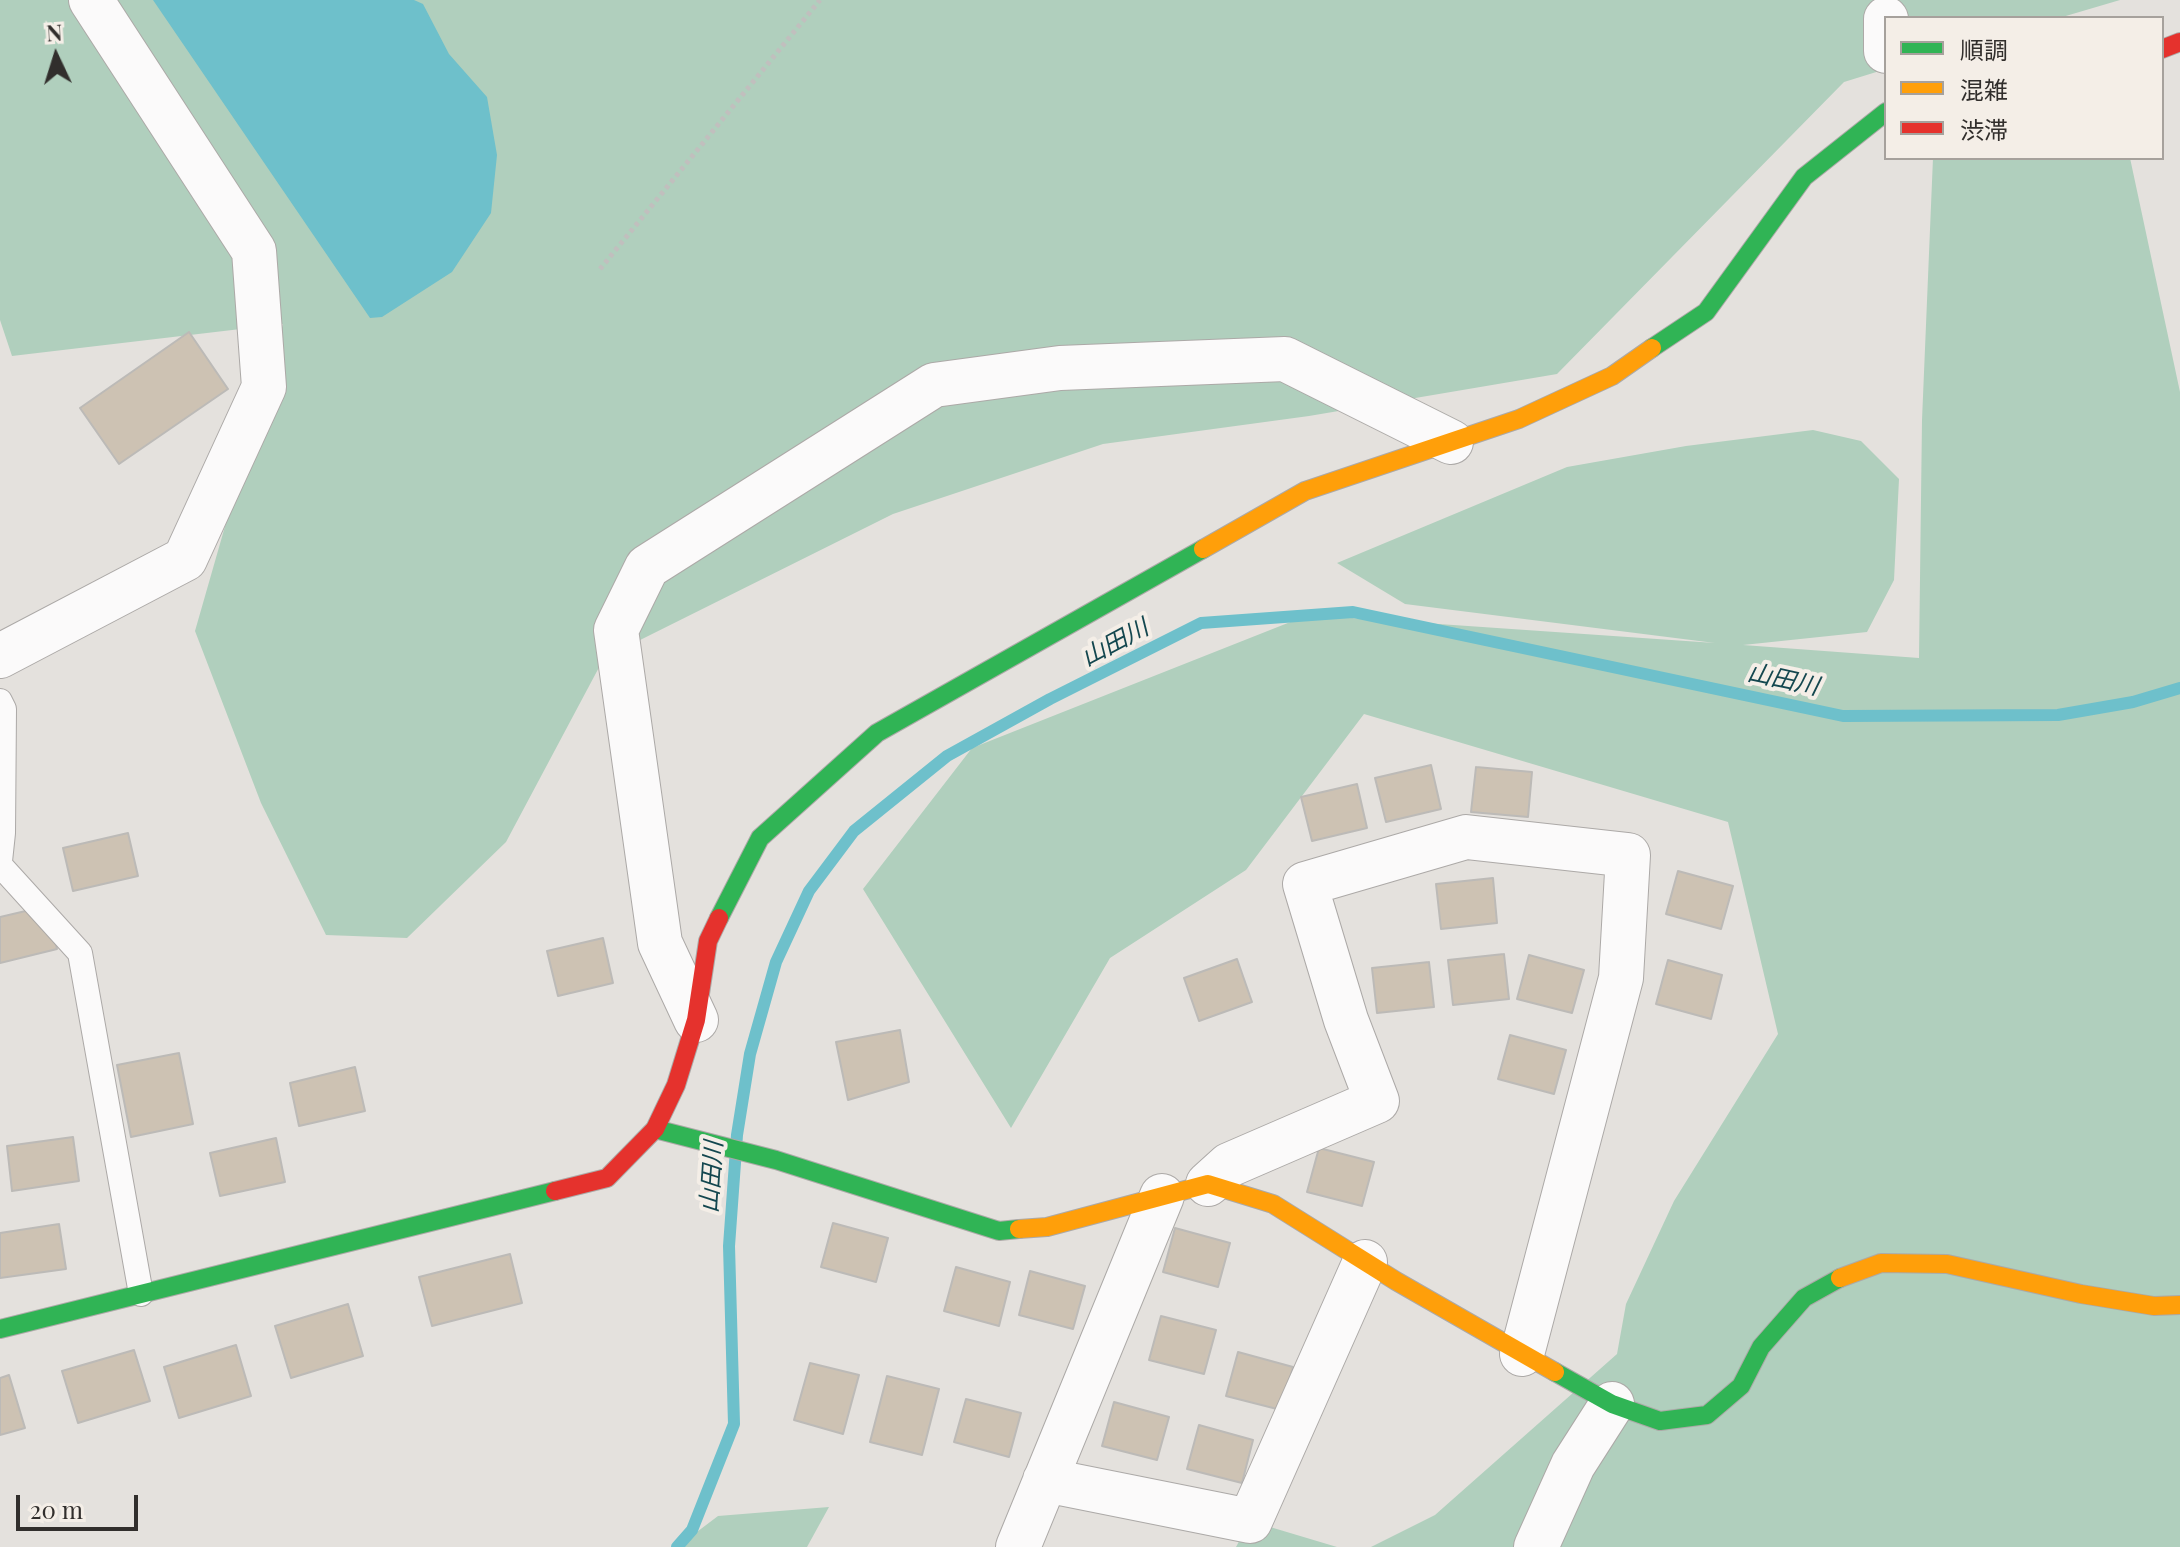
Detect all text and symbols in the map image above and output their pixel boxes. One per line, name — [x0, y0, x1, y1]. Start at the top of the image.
north arrow — [16, 16, 96, 96]
legend — [1884, 16, 2164, 160]
text: N — [45, 17, 63, 48]
text: 順調 — [1960, 33, 2008, 65]
text: 混雑 — [1960, 73, 2008, 105]
text: 渋滞 — [1960, 113, 2008, 145]
water label: 山田川 — [1076, 613, 1154, 673]
water label: 山田川 — [1745, 658, 1821, 702]
water label: 山田川 — [695, 1140, 729, 1214]
scale bar — [20, 1479, 142, 1529]
text: 20 m — [30, 1493, 83, 1525]

